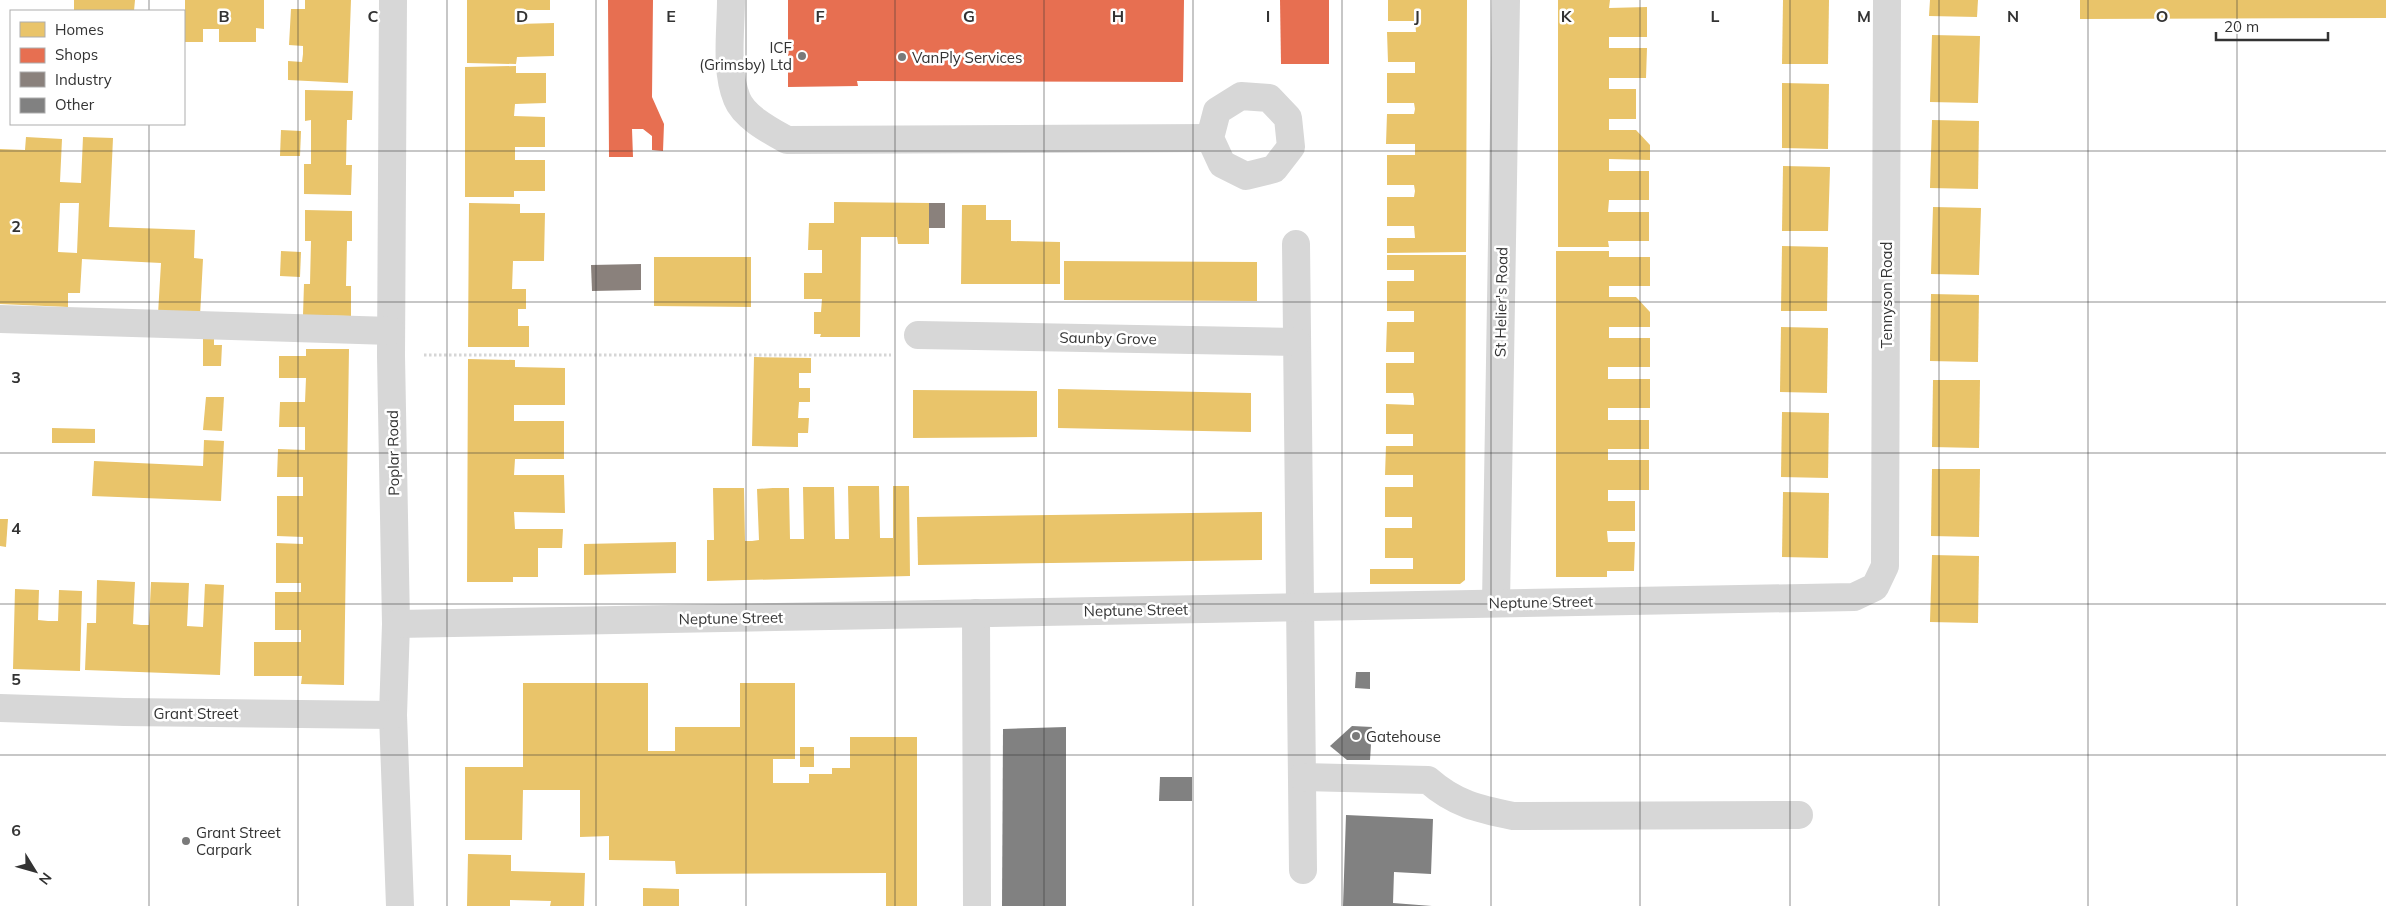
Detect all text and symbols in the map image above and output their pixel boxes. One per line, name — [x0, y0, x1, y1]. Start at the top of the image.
text: B — [218, 6, 230, 26]
text: C — [368, 6, 379, 26]
text: D — [516, 6, 528, 26]
text: E — [666, 6, 676, 26]
text: F — [815, 6, 825, 26]
text: G — [963, 6, 975, 26]
text: H — [1112, 6, 1124, 26]
text: I — [1266, 6, 1270, 26]
text: J — [1414, 6, 1420, 26]
text: K — [1561, 6, 1573, 26]
text: L — [1711, 6, 1720, 26]
text: M — [1857, 6, 1871, 26]
text: N — [2007, 6, 2019, 26]
text: O — [2156, 6, 2168, 26]
legend — [10, 10, 185, 125]
scale bar — [2216, 10, 2328, 42]
text: 20 m — [2224, 17, 2259, 36]
text: Homes — [55, 20, 104, 39]
place label: ICF (Grimsby) Ltd — [699, 38, 792, 74]
text: Shops — [55, 45, 98, 64]
place label: VanPly Services — [912, 48, 1022, 67]
marker: ICF (Grimsby) Ltd — [796, 50, 808, 62]
marker: VanPly Services — [896, 51, 908, 63]
text: Industry — [55, 70, 112, 89]
text: Other — [55, 95, 95, 114]
text: 2 — [11, 216, 21, 236]
street label: Tennyson Road — [1877, 242, 1896, 348]
street label: St Helier's Road — [1491, 247, 1511, 357]
street label: Saunby Grove — [1059, 328, 1157, 348]
text: 3 — [11, 367, 21, 387]
street label: Poplar Road — [383, 410, 403, 496]
text: 4 — [11, 518, 21, 538]
street label: Neptune Street — [1489, 592, 1593, 612]
street label: Neptune Street — [1084, 600, 1188, 620]
street label: Neptune Street — [679, 608, 783, 628]
text: 5 — [11, 669, 21, 689]
street label: Grant Street — [154, 704, 238, 723]
place label: Gatehouse — [1366, 727, 1441, 746]
marker: Gatehouse — [1350, 730, 1362, 742]
text: 6 — [11, 820, 21, 840]
place label: Grant Street Carpark — [196, 823, 281, 859]
marker: Grant Street Carpark — [180, 835, 192, 847]
north arrow — [10, 846, 60, 896]
text: N — [35, 869, 56, 888]

